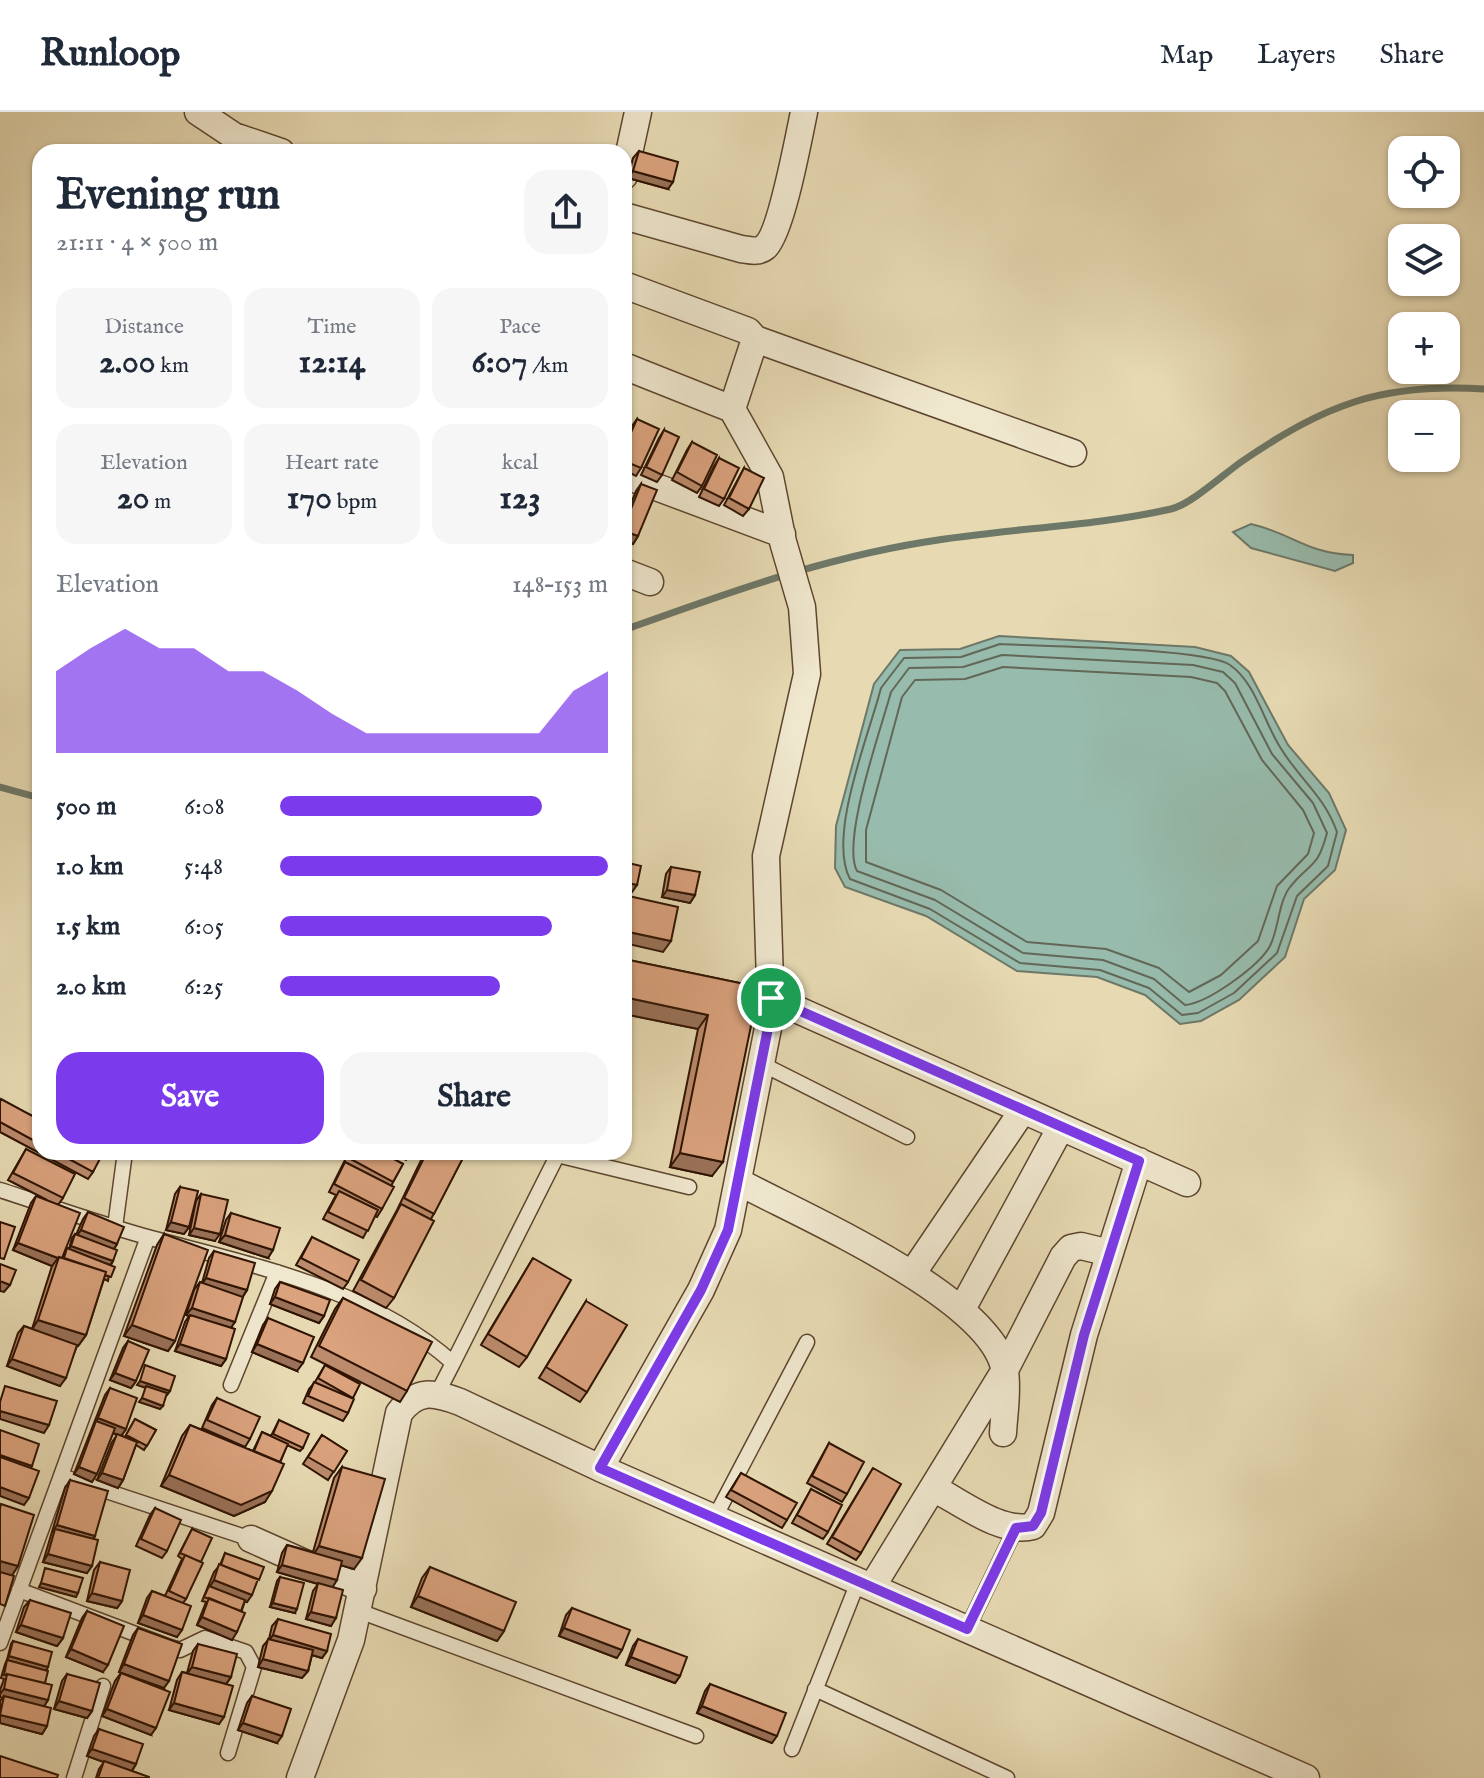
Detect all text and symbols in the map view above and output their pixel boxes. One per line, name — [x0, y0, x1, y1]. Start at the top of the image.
text: Runloop — [40, 31, 180, 79]
text: Map — [1160, 38, 1213, 73]
text: Layers — [1257, 38, 1336, 73]
text: Share — [1380, 38, 1444, 73]
map controls — [1388, 136, 1460, 472]
button: locate — [1388, 136, 1460, 208]
text: Evening run — [56, 168, 280, 224]
button: share — [524, 170, 608, 254]
button: layers — [1388, 224, 1460, 296]
text: 21:11 · 4 × 500 m — [56, 226, 218, 259]
button: + — [1388, 312, 1460, 384]
text: Distance — [104, 313, 184, 341]
text: Time — [308, 313, 356, 341]
text: Pace — [499, 313, 541, 341]
text: 2.00 — [99, 341, 156, 384]
text: 12:14 — [299, 341, 365, 384]
text: 6:07 — [472, 341, 527, 384]
text: km — [156, 352, 189, 380]
text: /km — [527, 352, 569, 380]
button: − — [1388, 400, 1460, 472]
text: Elevation — [100, 449, 188, 477]
text: Heart rate — [285, 449, 379, 477]
text: kcal — [502, 449, 538, 477]
text: 20 — [117, 477, 149, 520]
text: 170 — [287, 477, 332, 520]
text: 123 — [499, 477, 541, 520]
text: m — [149, 488, 171, 516]
text: bpm — [332, 488, 377, 516]
text: Elevation — [56, 568, 159, 601]
text: 148–153 m — [512, 568, 608, 601]
text: 500 m — [56, 790, 117, 823]
text: 6:08 — [184, 790, 225, 823]
text: 1.0 km — [56, 850, 124, 883]
text: 5:48 — [184, 850, 223, 883]
text: 1.5 km — [56, 910, 120, 943]
text: 6:05 — [184, 910, 224, 943]
pin — [737, 964, 805, 1032]
text: 2.0 km — [56, 970, 126, 1003]
text: 6:25 — [184, 970, 223, 1003]
icon: arrive — [749, 976, 793, 1020]
button: Save — [56, 1052, 324, 1144]
button: Share — [340, 1052, 608, 1144]

